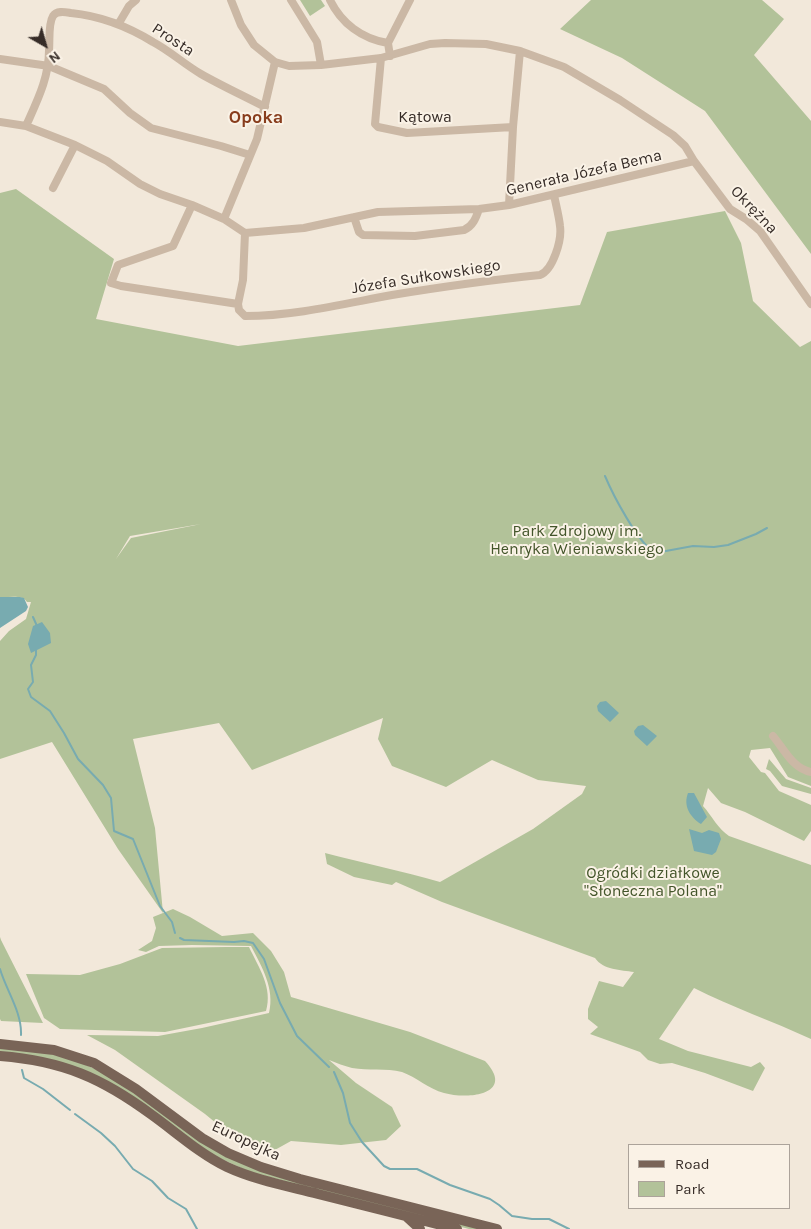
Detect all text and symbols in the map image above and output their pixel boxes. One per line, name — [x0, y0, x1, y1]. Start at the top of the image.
street label: Prosta — [148, 19, 198, 61]
north arrow — [20, 20, 70, 70]
text: N — [45, 47, 64, 67]
district label: Opoka — [229, 107, 283, 129]
street label: Kątowa — [398, 107, 452, 127]
street label: Generała Józefa Bema — [504, 146, 664, 200]
street label: Okrężna — [726, 182, 782, 238]
street label: Józefa Sułkowskiego — [350, 256, 502, 298]
park label: Park Zdrojowy im. Henryka Wieniawskiego — [490, 521, 664, 559]
park label: Ogródki działkowe "Słoneczna Polana" — [584, 863, 722, 901]
street label: Europejka — [209, 1117, 283, 1165]
legend — [628, 1144, 791, 1209]
text: Road — [675, 1155, 710, 1173]
text: Park — [675, 1180, 705, 1198]

